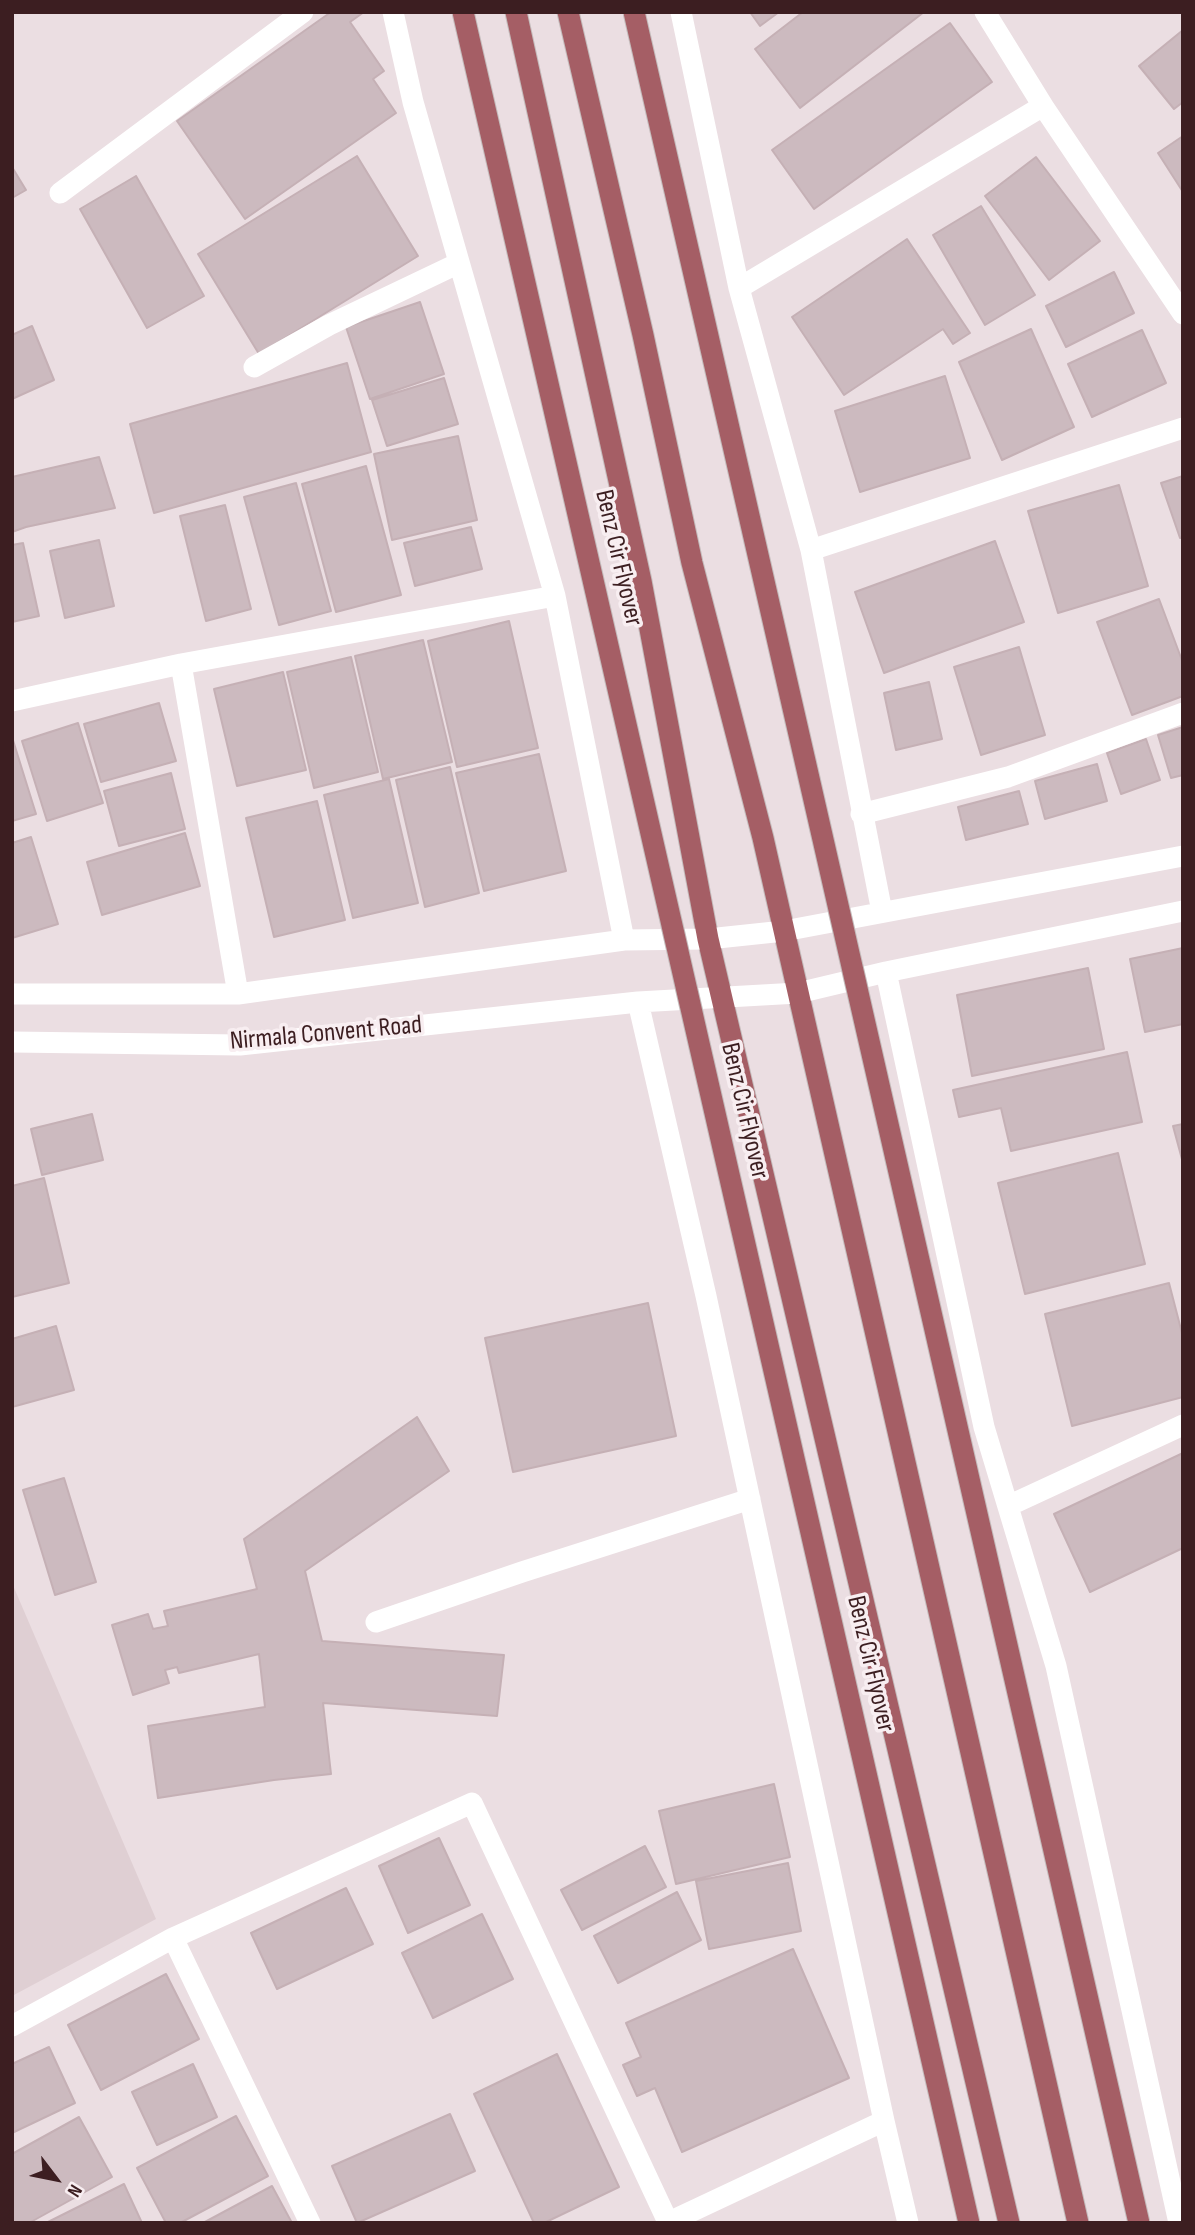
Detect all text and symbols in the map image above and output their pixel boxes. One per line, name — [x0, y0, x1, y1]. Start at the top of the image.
street label: Benz Cir Flyover — [587, 487, 649, 629]
street label: Nirmala Convent Road — [229, 1010, 423, 1058]
street label: Benz Cir Flyover — [713, 1040, 775, 1182]
street label: Benz Cir Flyover — [839, 1593, 901, 1735]
north arrow — [21, 2144, 91, 2214]
text: N — [62, 2180, 87, 2201]

